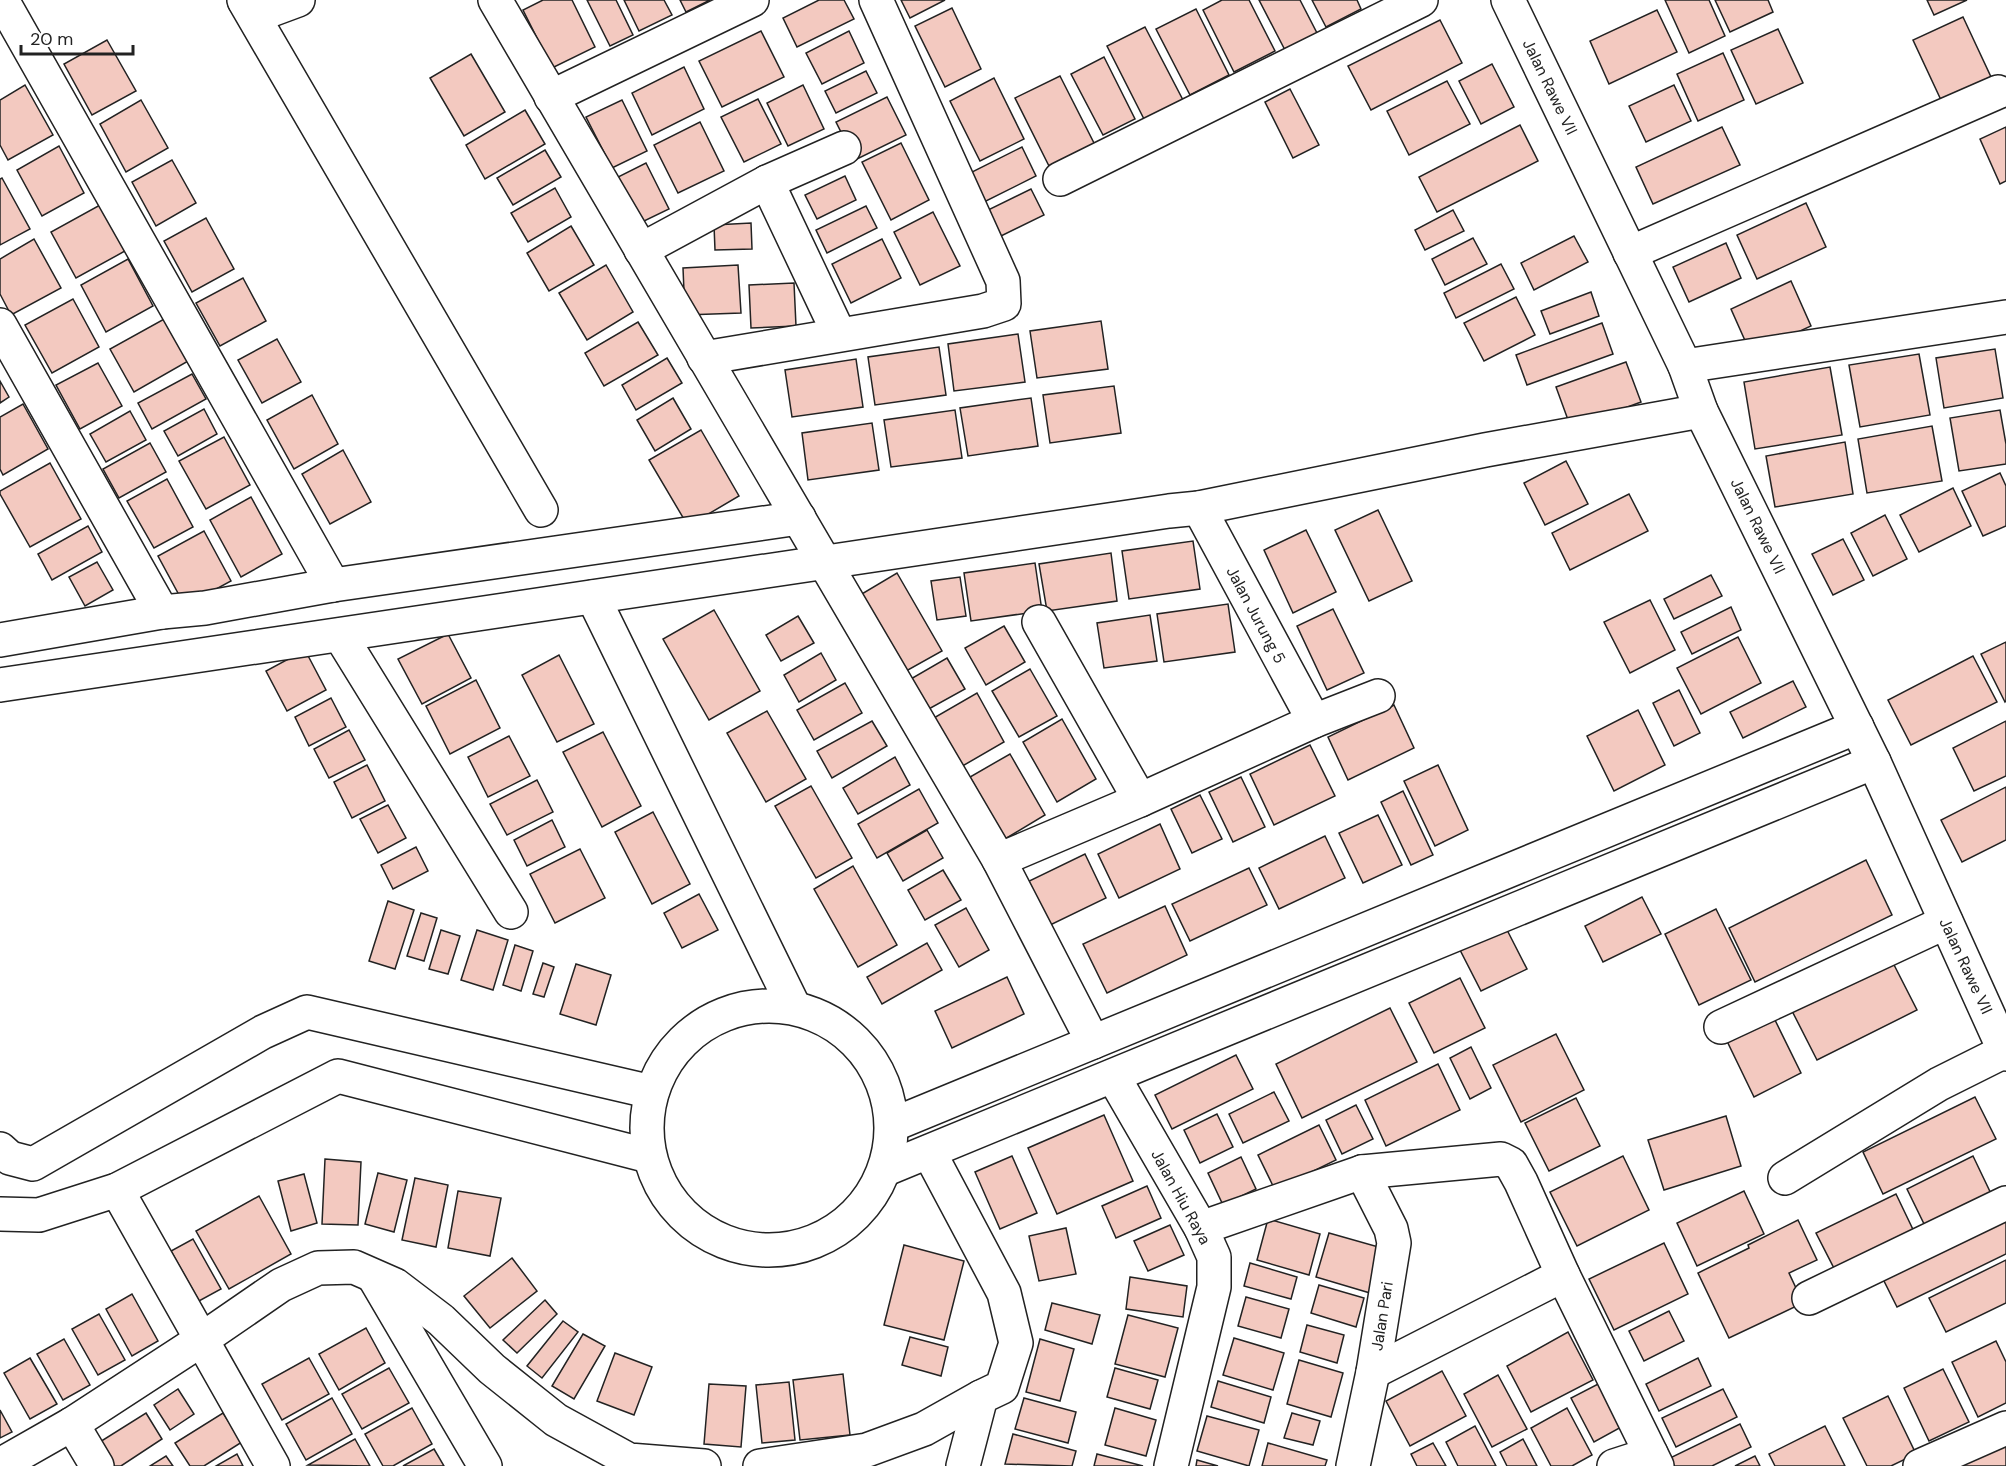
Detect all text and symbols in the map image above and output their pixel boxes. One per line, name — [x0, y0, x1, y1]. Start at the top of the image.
scale bar — [21, 18, 134, 56]
text: 20 m — [30, 27, 73, 51]
street label: Jalan Rawe VII — [1518, 36, 1582, 138]
street label: Jalan Rawe VII — [1726, 475, 1790, 577]
street label: Jalan Jurung 5 — [1222, 563, 1290, 667]
street label: Jalan Rawe VII — [1935, 915, 1997, 1017]
street label: Jalan Hiu Raya — [1146, 1146, 1216, 1248]
street label: Jalan Pari — [1366, 1280, 1398, 1352]

